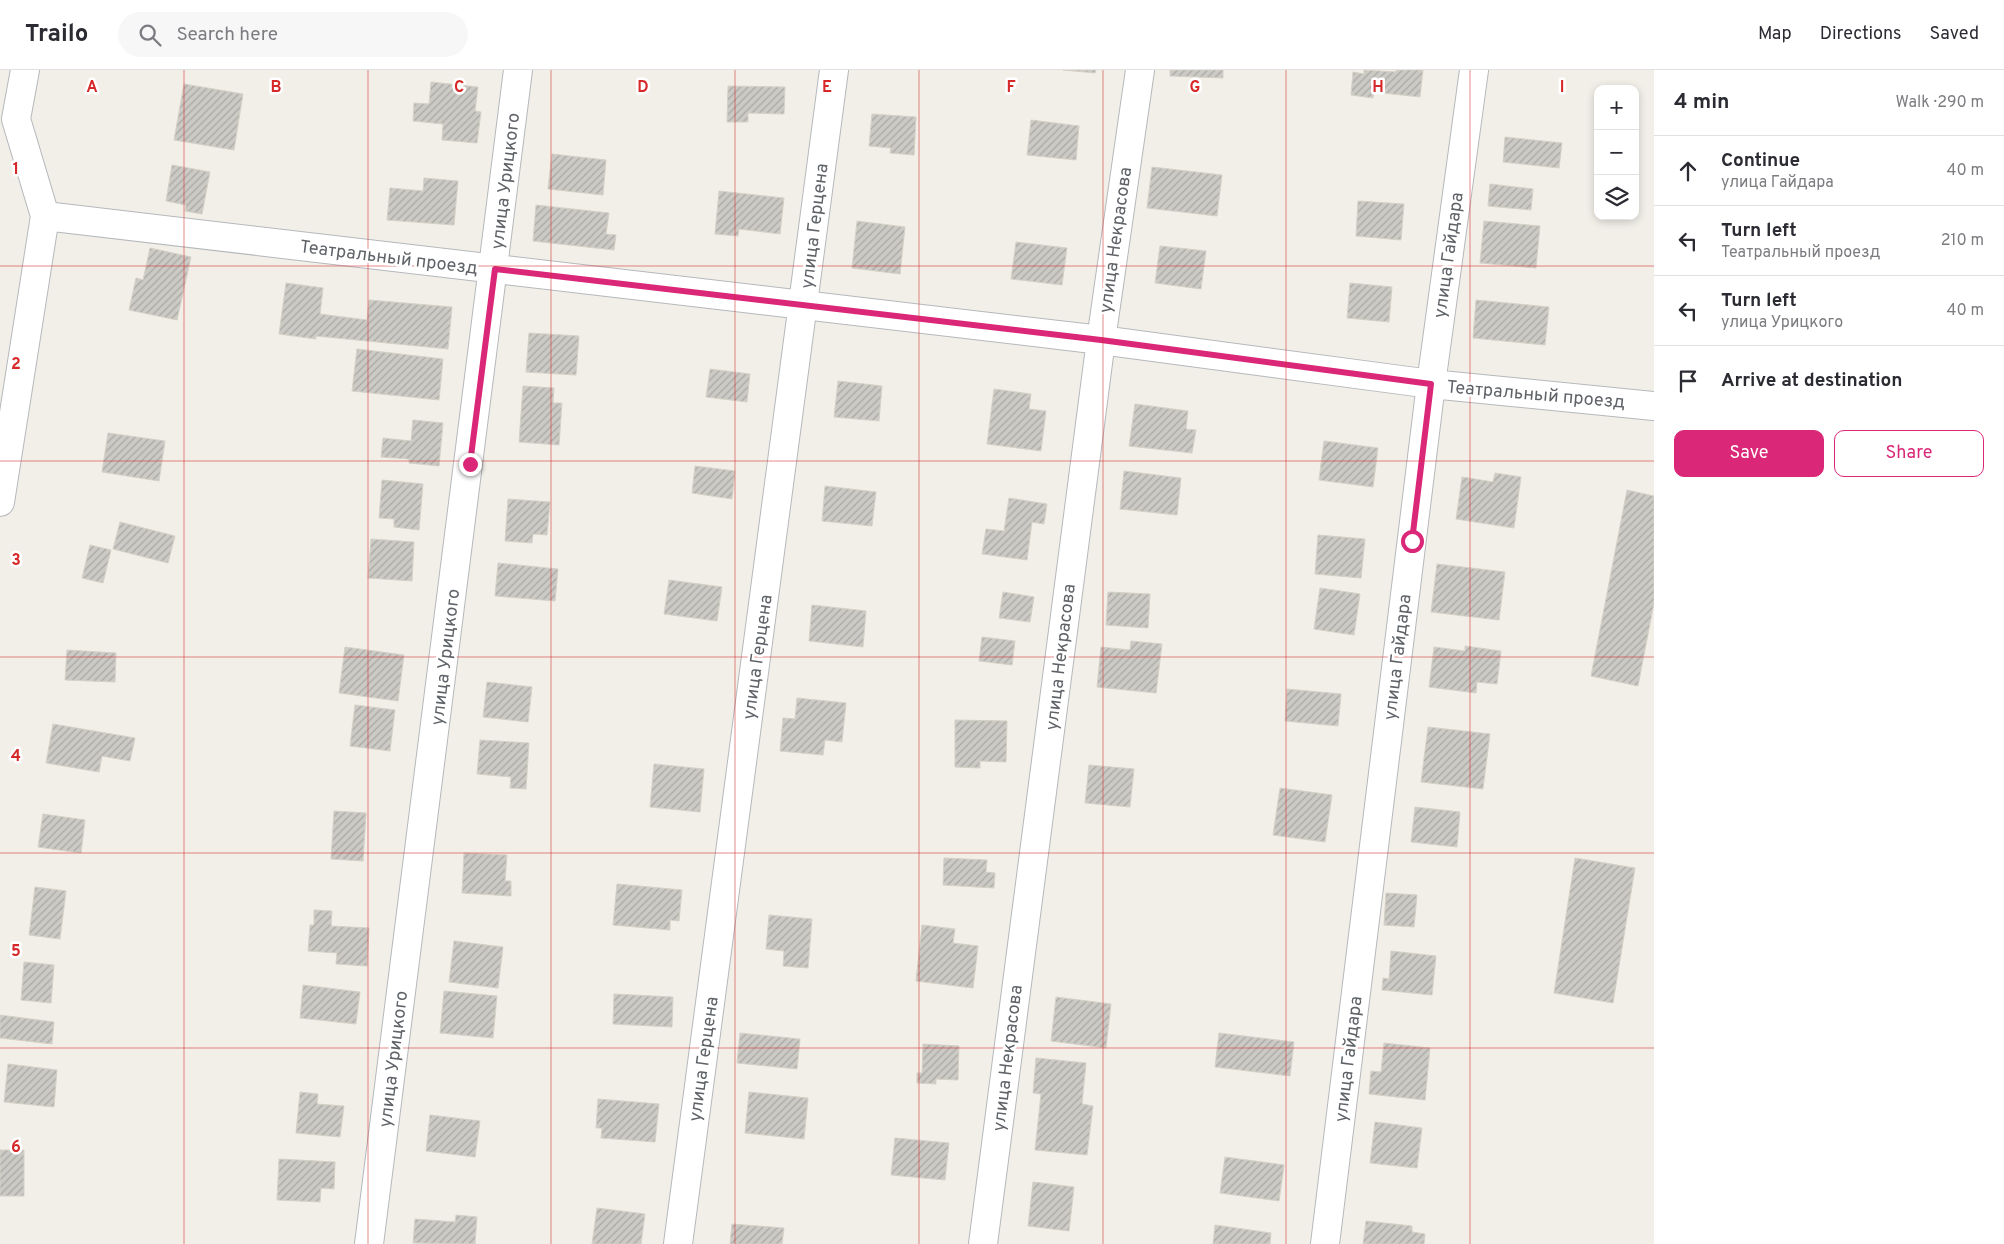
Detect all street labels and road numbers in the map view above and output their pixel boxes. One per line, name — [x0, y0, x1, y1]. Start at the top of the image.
street label: улица Урицкого — [487, 112, 526, 251]
street label: улица Герцена — [796, 162, 835, 290]
street label: улица Некрасова — [1095, 166, 1138, 315]
street label: улица Гайдара — [1429, 191, 1470, 320]
street label: Театральный проезд — [298, 236, 479, 281]
street label: Театральный проезд — [1446, 376, 1626, 415]
street label: улица Некрасова — [1041, 583, 1082, 732]
street label: улица Урицкого — [427, 588, 466, 727]
street label: улица Герцена — [738, 593, 779, 721]
street label: улица Гайдара — [1379, 593, 1418, 722]
street label: улица Некрасова — [988, 984, 1029, 1133]
street label: улица Урицкого — [375, 990, 414, 1129]
street label: улица Герцена — [684, 995, 725, 1123]
street label: улица Гайдара — [1330, 995, 1369, 1124]

